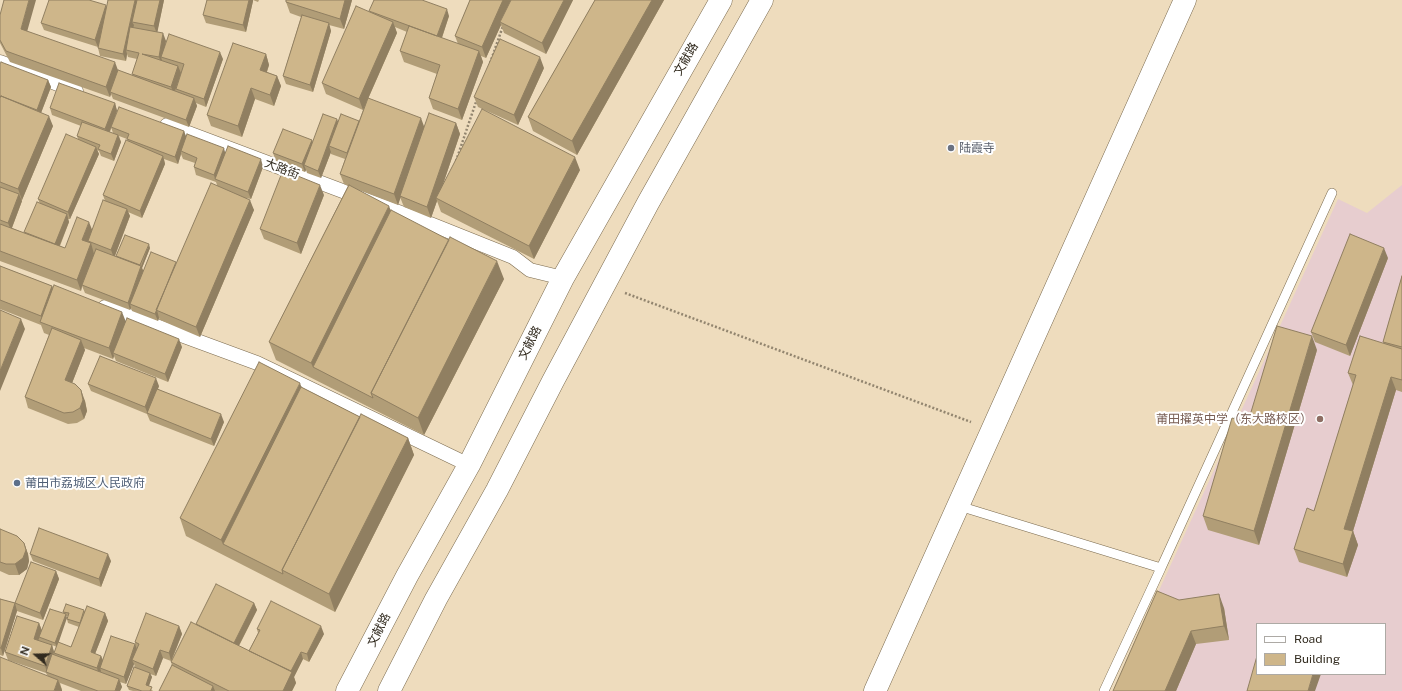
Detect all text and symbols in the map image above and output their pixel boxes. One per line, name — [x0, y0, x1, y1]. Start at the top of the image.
street label: 文献路 — [671, 40, 701, 78]
place label: 陆霞寺 — [959, 141, 995, 155]
marker: 陆霞寺 — [946, 143, 956, 153]
street label: 大路街 — [263, 156, 301, 182]
street label: 文献路 — [515, 324, 545, 362]
place label: 莆田擢英中学（东大路校区） — [1156, 412, 1312, 426]
marker: 莆田擢英中学（东大路校区） — [1315, 414, 1325, 424]
place label: 莆田市荔城区人民政府 — [25, 476, 145, 490]
marker: 莆田市荔城区人民政府 — [12, 478, 22, 488]
street label: 文献路 — [364, 611, 394, 649]
legend — [1256, 623, 1386, 675]
text: Road — [1294, 632, 1322, 646]
north arrow — [16, 635, 56, 675]
text: N — [18, 645, 32, 657]
text: Building — [1294, 652, 1340, 666]

